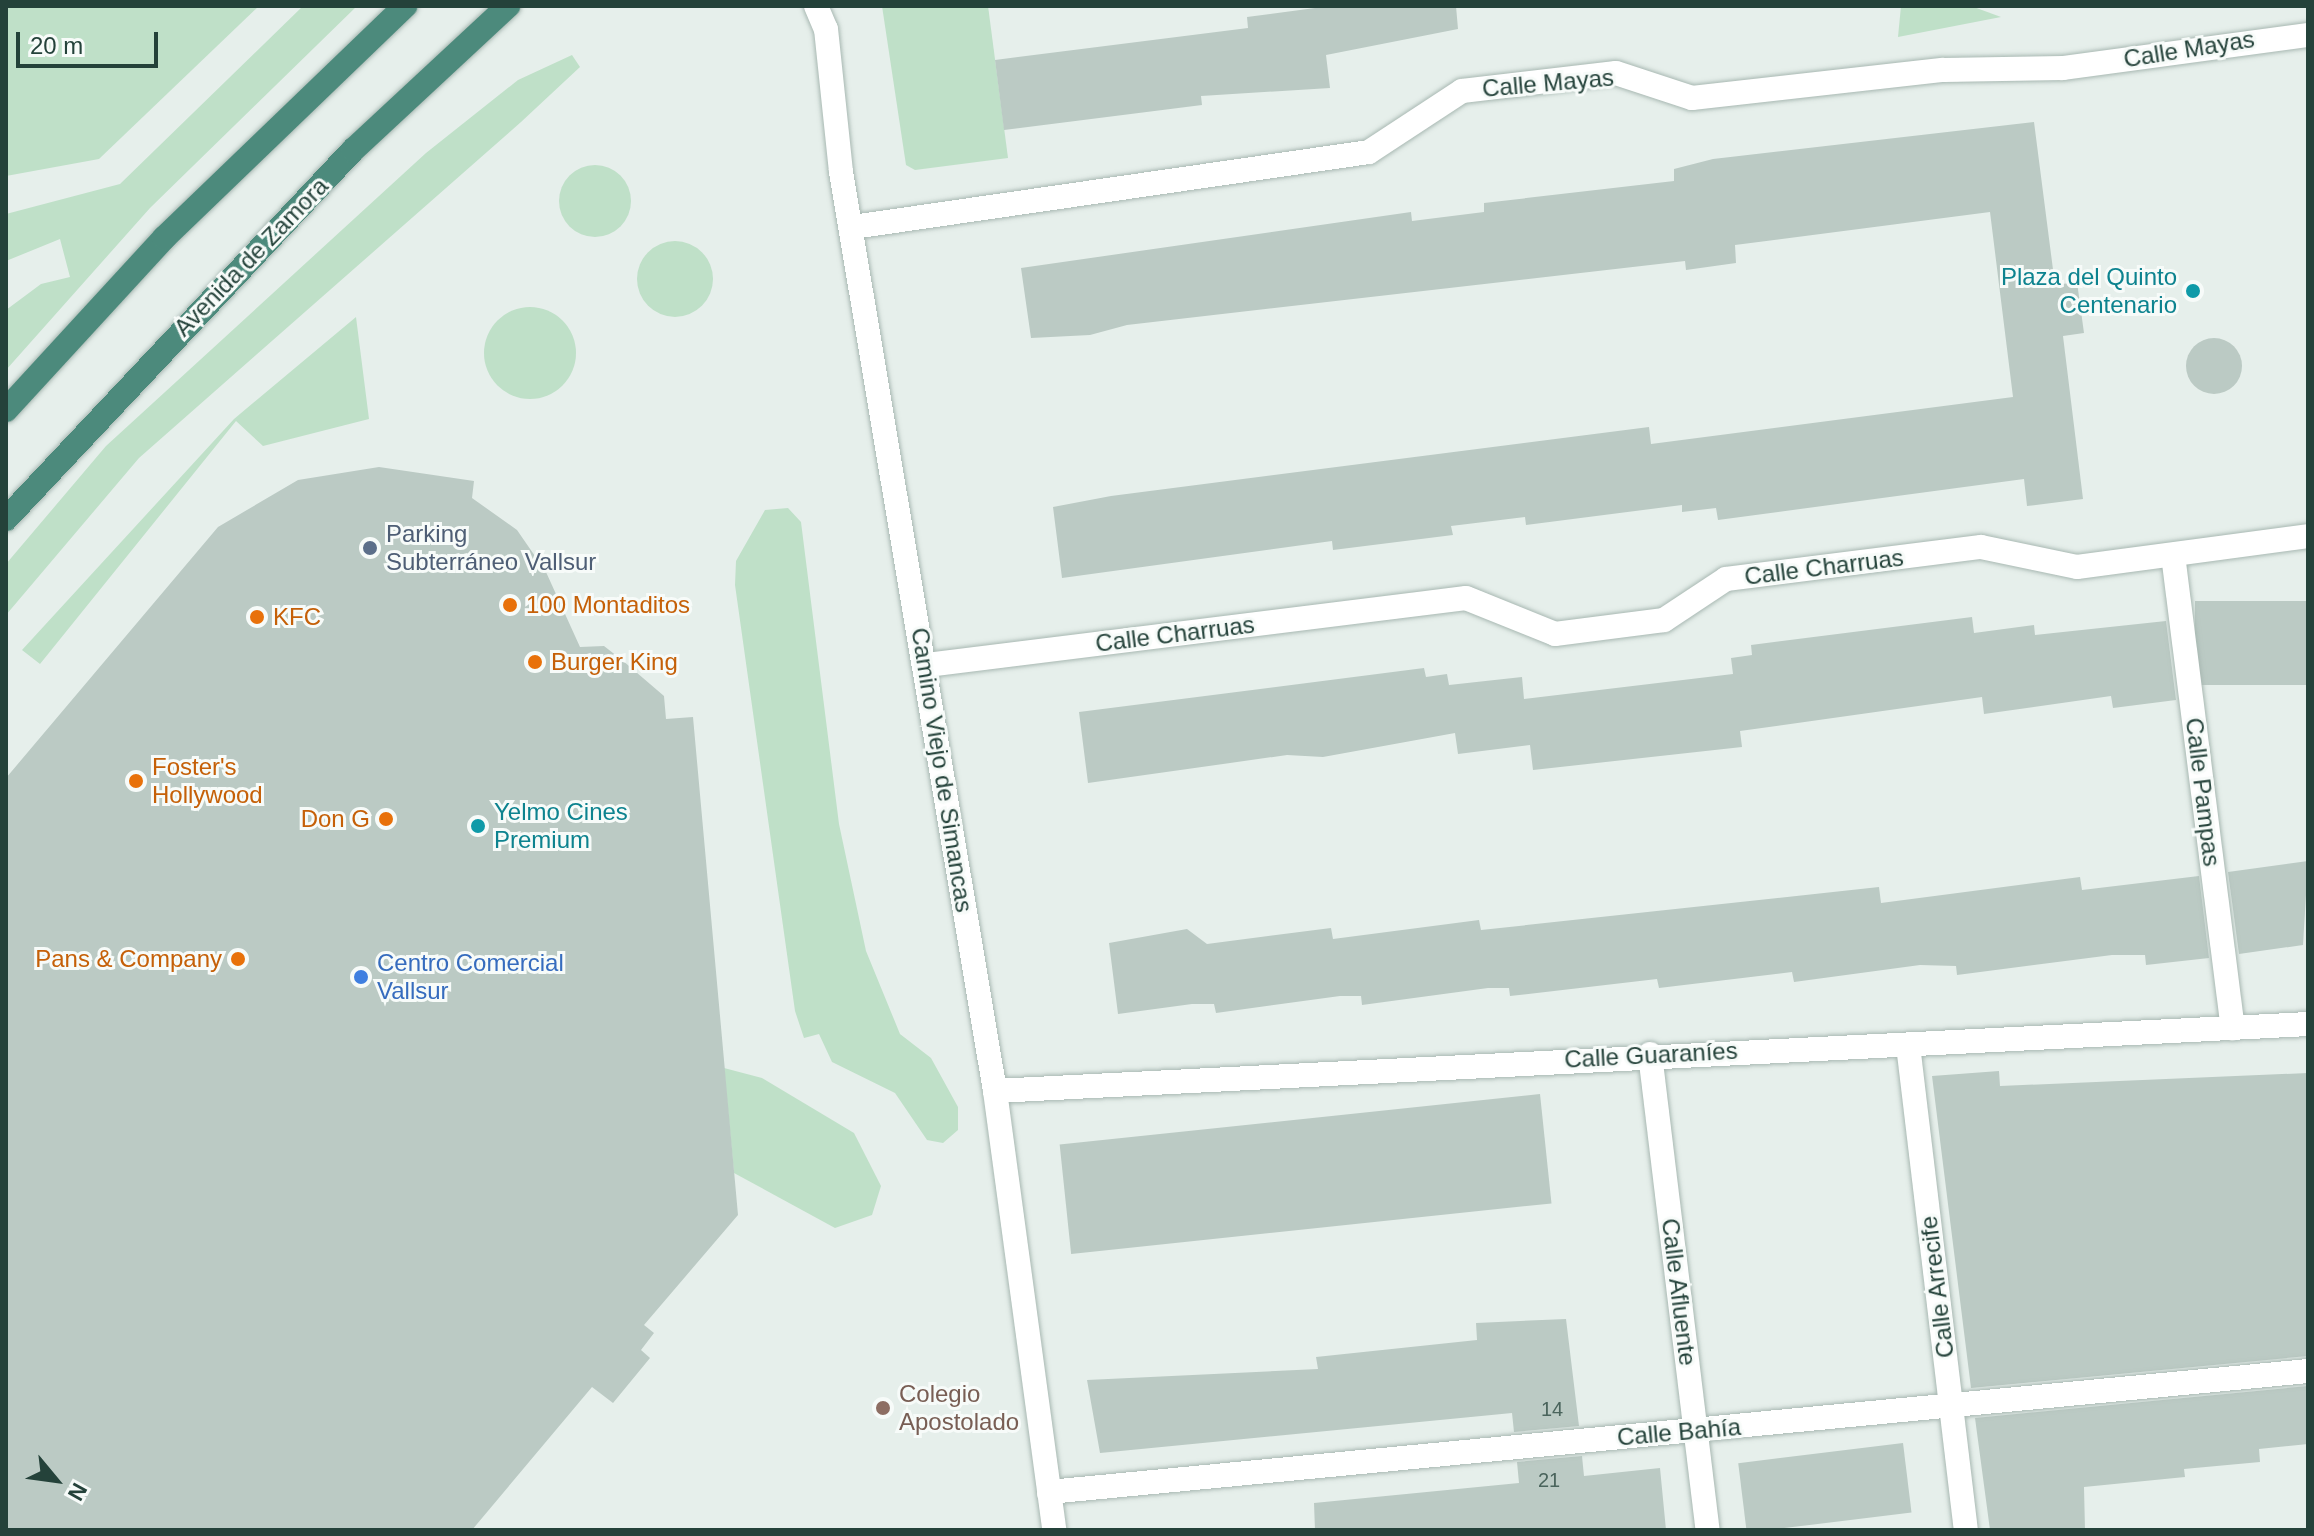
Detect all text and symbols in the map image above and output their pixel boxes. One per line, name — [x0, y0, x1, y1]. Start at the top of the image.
scale bar — [20, 16, 162, 66]
street label: Calle Mayas — [2122, 24, 2256, 74]
text: 20 m — [30, 32, 83, 59]
street label: Calle Mayas — [1481, 63, 1615, 103]
street label: Avenida de Zamora — [168, 172, 334, 342]
place label: Plaza del Quinto Centenario — [2001, 263, 2177, 319]
marker: Plaza del Quinto Centenario — [2184, 282, 2202, 300]
place label: Parking Subterráneo Vallsur — [386, 520, 596, 576]
marker: Parking Subterráneo Vallsur — [361, 539, 379, 557]
street label: Calle Charruas — [1743, 543, 1905, 591]
place label: 100 Montaditos — [526, 591, 690, 619]
marker: 100 Montaditos — [501, 596, 519, 614]
place label: KFC — [273, 603, 321, 631]
marker: KFC — [248, 608, 266, 626]
street label: Calle Charruas — [1094, 610, 1256, 658]
street label: Camino Viejo de Simancas — [905, 626, 979, 914]
place label: Burger King — [551, 648, 678, 676]
marker: Burger King — [526, 653, 544, 671]
street label: Calle Pampas — [2180, 716, 2226, 868]
place label: Foster's Hollywood — [152, 753, 263, 809]
marker: Foster's Hollywood — [127, 772, 145, 790]
place label: Yelmo Cines Premium — [494, 798, 628, 854]
place label: Don G — [301, 805, 370, 833]
marker: Don G — [377, 810, 395, 828]
marker: Yelmo Cines Premium — [469, 817, 487, 835]
place label: Pans & Company — [35, 945, 222, 973]
place label: Centro Comercial Vallsur — [377, 949, 564, 1005]
marker: Pans & Company — [229, 950, 247, 968]
marker: Centro Comercial Vallsur — [352, 968, 370, 986]
street label: Calle Guaraníes — [1564, 1036, 1738, 1074]
street label: Calle Arrecife — [1914, 1214, 1960, 1360]
street label: Calle Afluente — [1656, 1216, 1702, 1368]
place label: Colegio Apostolado — [899, 1380, 1019, 1436]
house number: 14 — [1541, 1397, 1563, 1421]
marker: Colegio Apostolado — [874, 1399, 892, 1417]
street label: Calle Bahía — [1616, 1412, 1742, 1452]
north arrow — [16, 1440, 96, 1520]
house number: 21 — [1538, 1468, 1560, 1492]
text: N — [63, 1479, 92, 1505]

